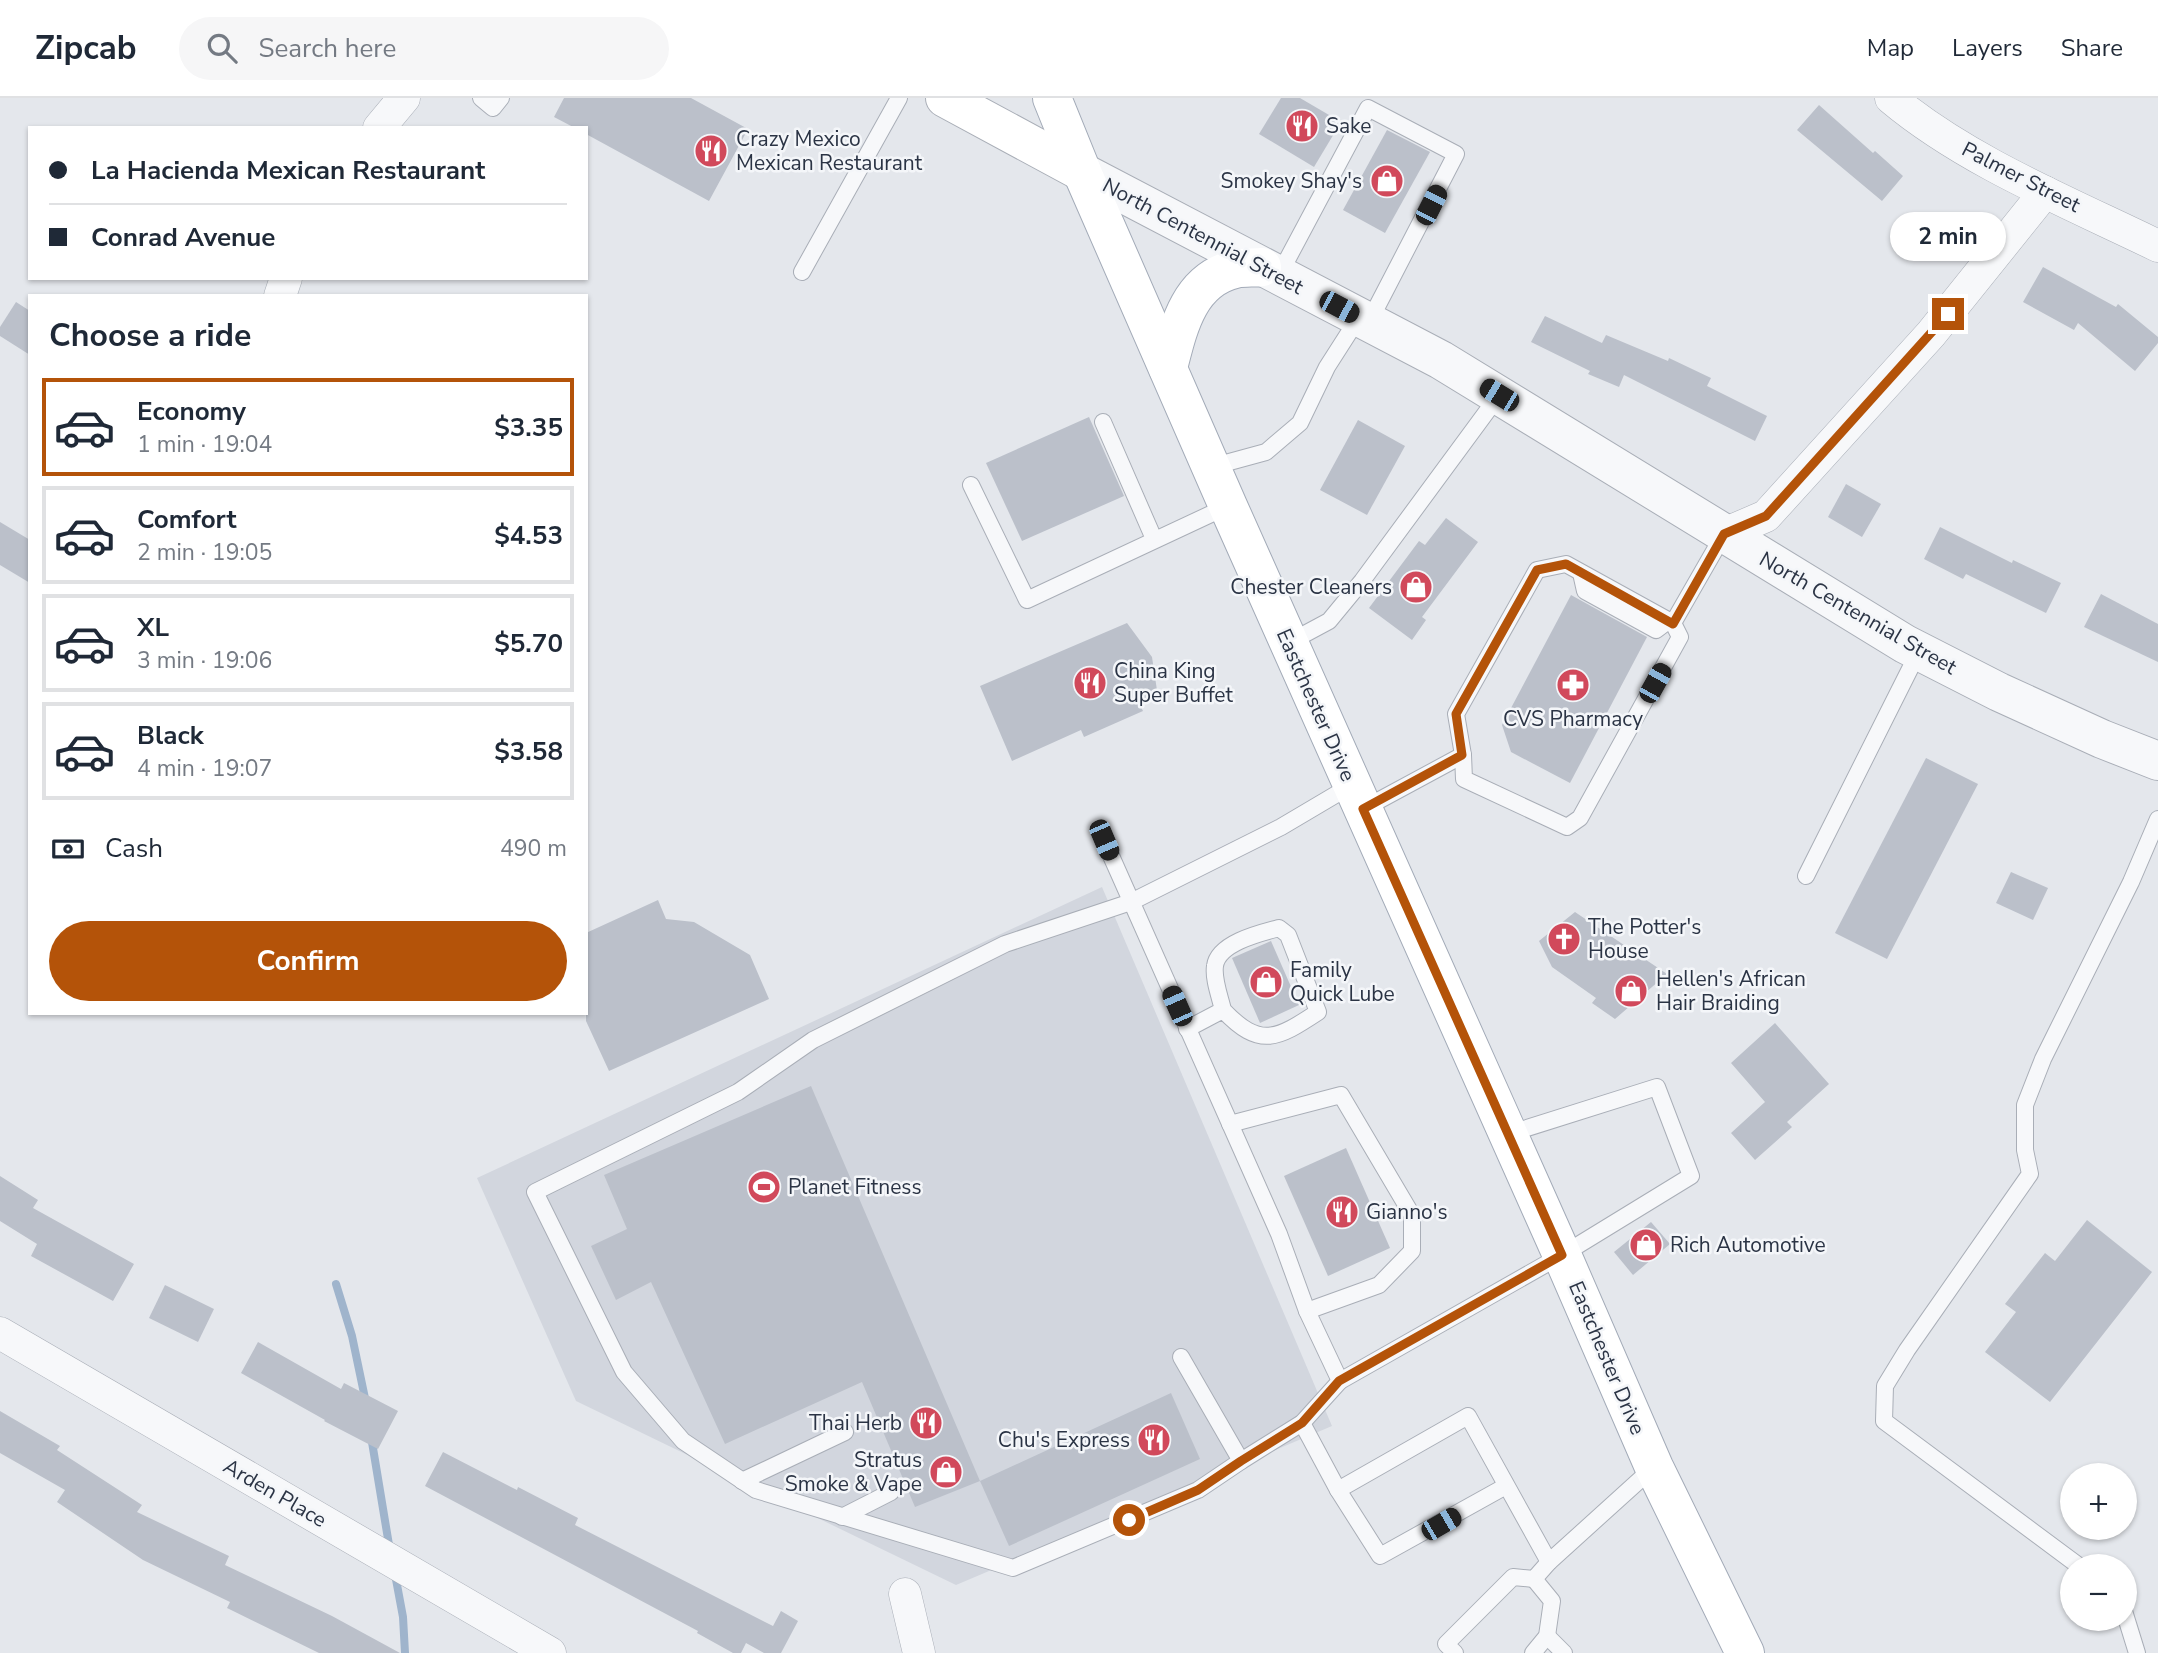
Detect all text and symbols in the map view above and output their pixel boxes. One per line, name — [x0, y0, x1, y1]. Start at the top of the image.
search box — [179, 17, 669, 80]
text: Zipcab — [35, 26, 137, 71]
icon: search — [203, 29, 241, 67]
text: Search here — [259, 31, 396, 66]
text: Map — [1867, 32, 1914, 64]
text: Layers — [1952, 32, 2023, 64]
text: Share — [2061, 32, 2123, 64]
restaurant icon: Sake — [1283, 107, 1321, 145]
place label: Sake — [1326, 112, 1371, 140]
place label: Crazy Mexico Mexican Restaurant — [736, 125, 923, 177]
restaurant icon: Crazy Mexico Mexican Restaurant — [692, 132, 730, 170]
street label: Palmer Street — [1957, 135, 2086, 219]
text: La Hacienda Mexican Restaurant — [91, 153, 485, 188]
shop icon: Smokey Shay's — [1368, 162, 1406, 200]
place label: Smokey Shay's — [1221, 167, 1362, 195]
street label: North Centennial Street — [1098, 171, 1309, 301]
car — [1413, 182, 1450, 228]
callout: 2 min — [1890, 212, 2006, 262]
text: Conrad Avenue — [91, 220, 275, 255]
text: 2 min — [1918, 221, 1978, 252]
car — [1316, 288, 1363, 326]
route end — [1932, 298, 1964, 330]
text: Choose a ride — [49, 314, 251, 357]
car — [1476, 375, 1523, 415]
text: Economy — [137, 394, 246, 429]
icon: car — [53, 396, 116, 459]
text: $3.35 — [494, 410, 563, 445]
text: 1 min · 19:04 — [137, 429, 272, 460]
text: Comfort — [137, 502, 237, 537]
icon: car — [53, 504, 116, 567]
text: $4.53 — [494, 518, 563, 553]
text: 2 min · 19:05 — [137, 537, 272, 568]
street label: North Centennial Street — [1754, 545, 1962, 681]
shop icon: Chester Cleaners — [1397, 568, 1435, 606]
place label: Chester Cleaners — [1230, 573, 1392, 601]
text: XL — [137, 610, 169, 645]
icon: car — [53, 612, 116, 675]
street label: Eastchester Drive — [1270, 624, 1362, 786]
text: $5.70 — [494, 626, 563, 661]
text: 3 min · 19:06 — [137, 645, 272, 676]
place label: China King Super Buffet — [1114, 657, 1234, 709]
car — [1636, 660, 1675, 706]
restaurant icon: China King Super Buffet — [1071, 664, 1109, 702]
pharmacy icon: CVS Pharmacy — [1554, 666, 1592, 704]
place label: CVS Pharmacy — [1503, 705, 1643, 733]
text: Black — [137, 718, 204, 753]
icon: car — [53, 720, 116, 783]
text: $3.58 — [494, 734, 563, 769]
text: 4 min · 19:07 — [137, 753, 272, 784]
car — [1087, 817, 1122, 863]
icon: cash — [49, 830, 87, 868]
text: Cash — [105, 831, 163, 866]
text: 490 m — [500, 833, 567, 864]
place label: The Potter's House — [1588, 913, 1701, 965]
church icon: The Potter's House — [1545, 920, 1583, 958]
button: Confirm — [49, 921, 567, 1001]
place label: Family Quick Lube — [1290, 956, 1395, 1008]
shop icon: Family Quick Lube — [1247, 963, 1285, 1001]
place label: Hellen's African Hair Braiding — [1656, 965, 1806, 1017]
shop icon: Hellen's African Hair Braiding — [1612, 972, 1650, 1010]
car — [1159, 983, 1196, 1029]
sports icon: Planet Fitness — [745, 1168, 783, 1206]
place label: Planet Fitness — [788, 1173, 922, 1201]
restaurant icon: Gianno's — [1323, 1193, 1361, 1231]
place label: Gianno's — [1366, 1198, 1448, 1226]
shop icon: Rich Automotive — [1627, 1226, 1665, 1264]
place label: Rich Automotive — [1670, 1231, 1826, 1259]
street label: Eastchester Drive — [1562, 1277, 1652, 1439]
restaurant icon: Thai Herb — [907, 1404, 945, 1442]
place label: Thai Herb — [809, 1409, 902, 1437]
restaurant icon: Chu's Express — [1135, 1421, 1173, 1459]
place label: Chu's Express — [998, 1426, 1130, 1454]
place label: Stratus Smoke & Vape — [785, 1446, 922, 1498]
street label: Arden Place — [218, 1452, 332, 1534]
shop icon: Stratus Smoke & Vape — [927, 1453, 965, 1491]
map controls — [2060, 1463, 2137, 1631]
button: + — [2060, 1463, 2137, 1540]
route start — [1113, 1504, 1145, 1536]
car — [1418, 1504, 1465, 1544]
button: − — [2060, 1554, 2137, 1631]

